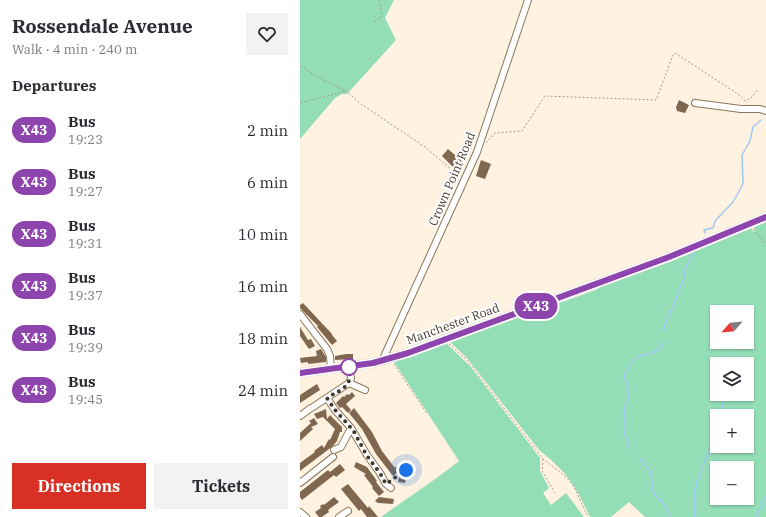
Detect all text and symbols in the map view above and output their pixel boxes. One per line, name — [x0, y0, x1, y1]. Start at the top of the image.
button: heart — [246, 13, 288, 55]
text: Rossendale Avenue — [12, 14, 193, 38]
text: Walk · 4 min · 240 m — [12, 41, 137, 58]
text: Departures — [12, 76, 96, 95]
text: Bus — [68, 112, 96, 131]
text: X43 — [21, 121, 47, 139]
text: 2 min — [247, 121, 288, 140]
street label: Crown Point Road — [425, 130, 478, 228]
text: 19:23 — [68, 131, 103, 148]
text: Bus — [68, 164, 96, 183]
text: X43 — [21, 173, 47, 191]
text: 6 min — [247, 173, 288, 192]
text: 19:27 — [68, 183, 103, 200]
text: Bus — [68, 216, 96, 235]
text: X43 — [21, 225, 47, 243]
text: 10 min — [238, 225, 288, 244]
text: 19:31 — [68, 235, 103, 252]
text: Bus — [68, 268, 96, 287]
text: X43 — [21, 277, 47, 295]
text: 16 min — [238, 277, 288, 296]
text: 19:37 — [68, 287, 103, 304]
line badge: X43 — [513, 293, 559, 319]
text: X43 — [523, 297, 549, 315]
street label: Manchester Road — [404, 300, 501, 347]
north arrow — [710, 305, 754, 349]
map controls — [710, 305, 754, 505]
text: Bus — [68, 320, 96, 339]
text: X43 — [21, 329, 47, 347]
text: 18 min — [238, 329, 288, 348]
text: 19:39 — [68, 339, 103, 356]
button: layers — [710, 357, 754, 401]
unlabelled marker — [340, 358, 358, 376]
text: Bus — [68, 372, 96, 391]
text: X43 — [21, 381, 47, 399]
text: 24 min — [238, 381, 288, 400]
text: 19:45 — [68, 391, 103, 408]
button: + — [710, 409, 754, 453]
your location — [396, 460, 416, 480]
button: − — [710, 461, 754, 505]
button: Directions — [12, 463, 146, 509]
button: Tickets — [154, 463, 288, 509]

